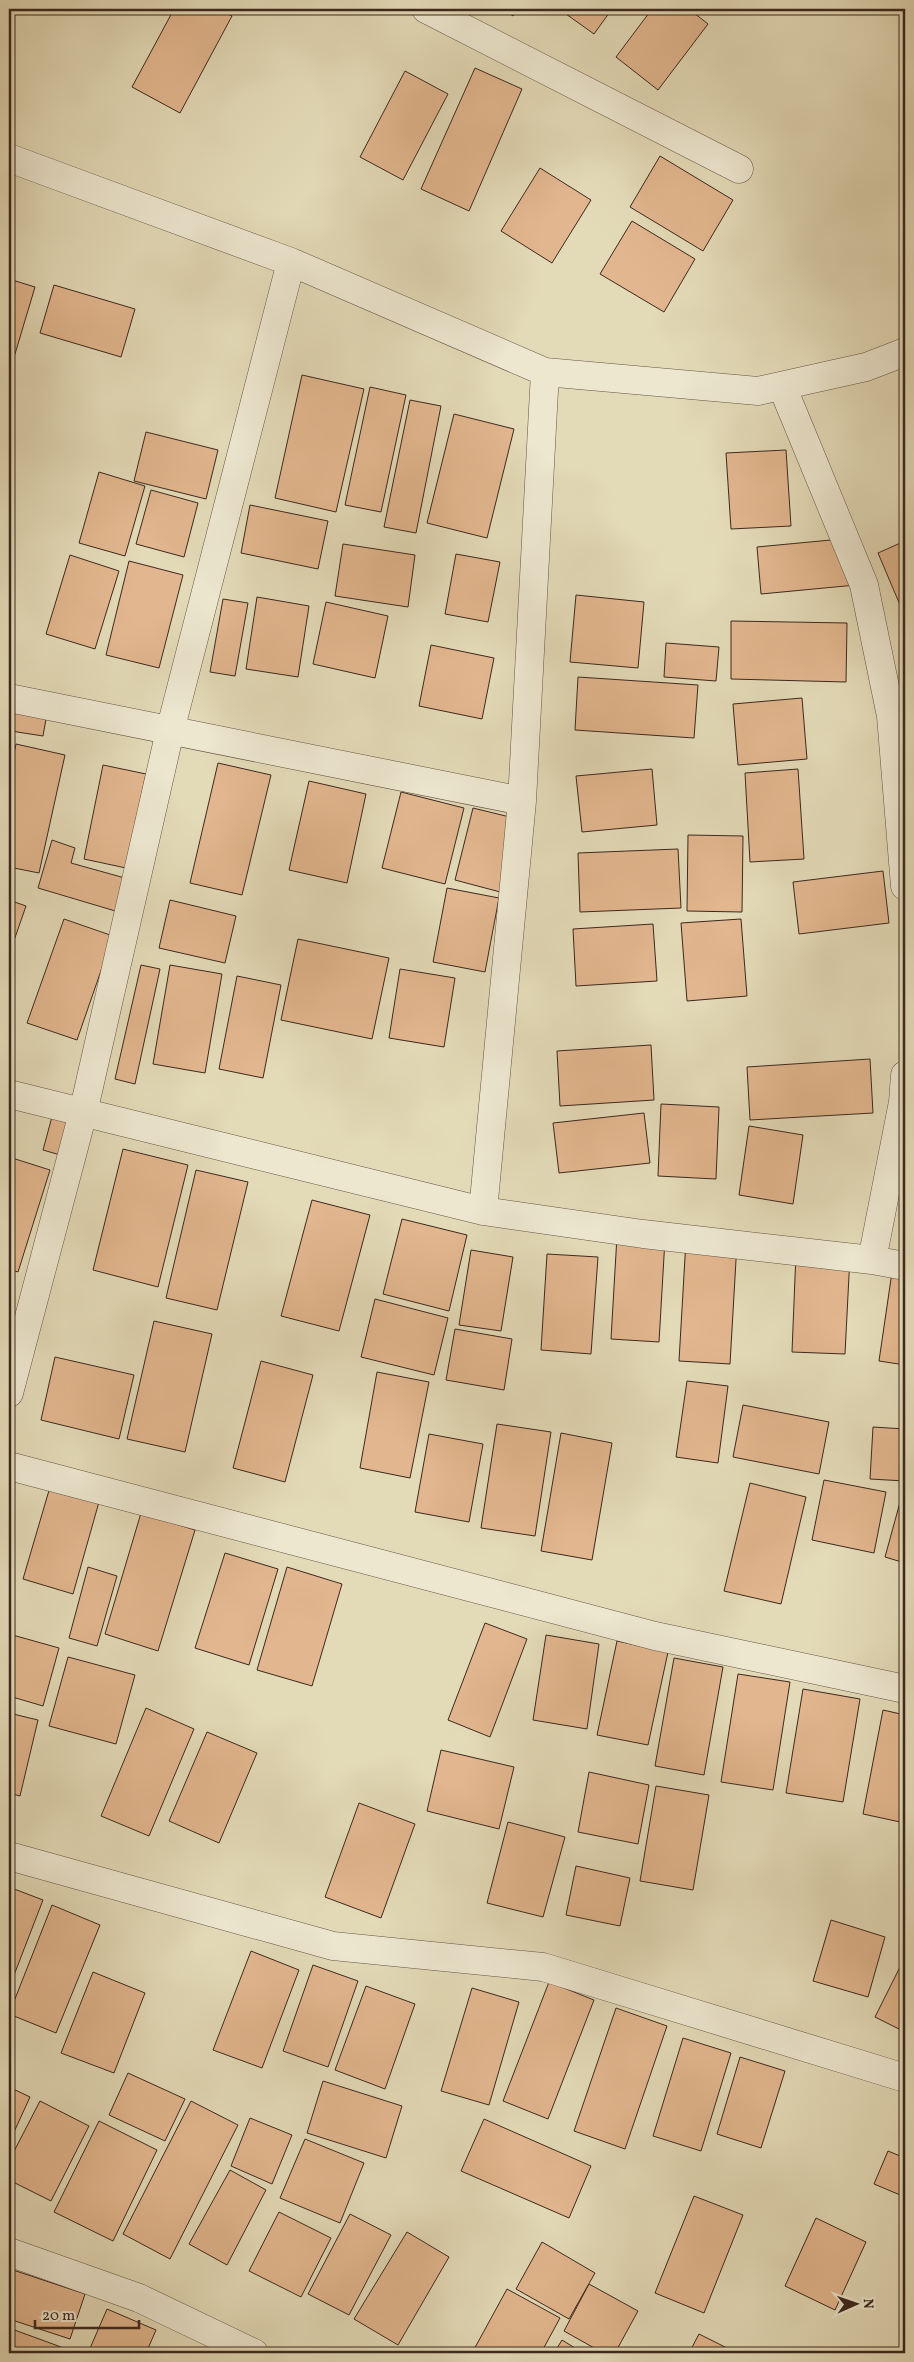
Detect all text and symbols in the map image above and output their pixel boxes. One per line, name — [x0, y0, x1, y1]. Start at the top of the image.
north arrow — [832, 2280, 882, 2330]
scale bar — [35, 2297, 139, 2329]
text: N — [858, 2298, 877, 2309]
text: 20 m — [42, 2306, 75, 2327]

